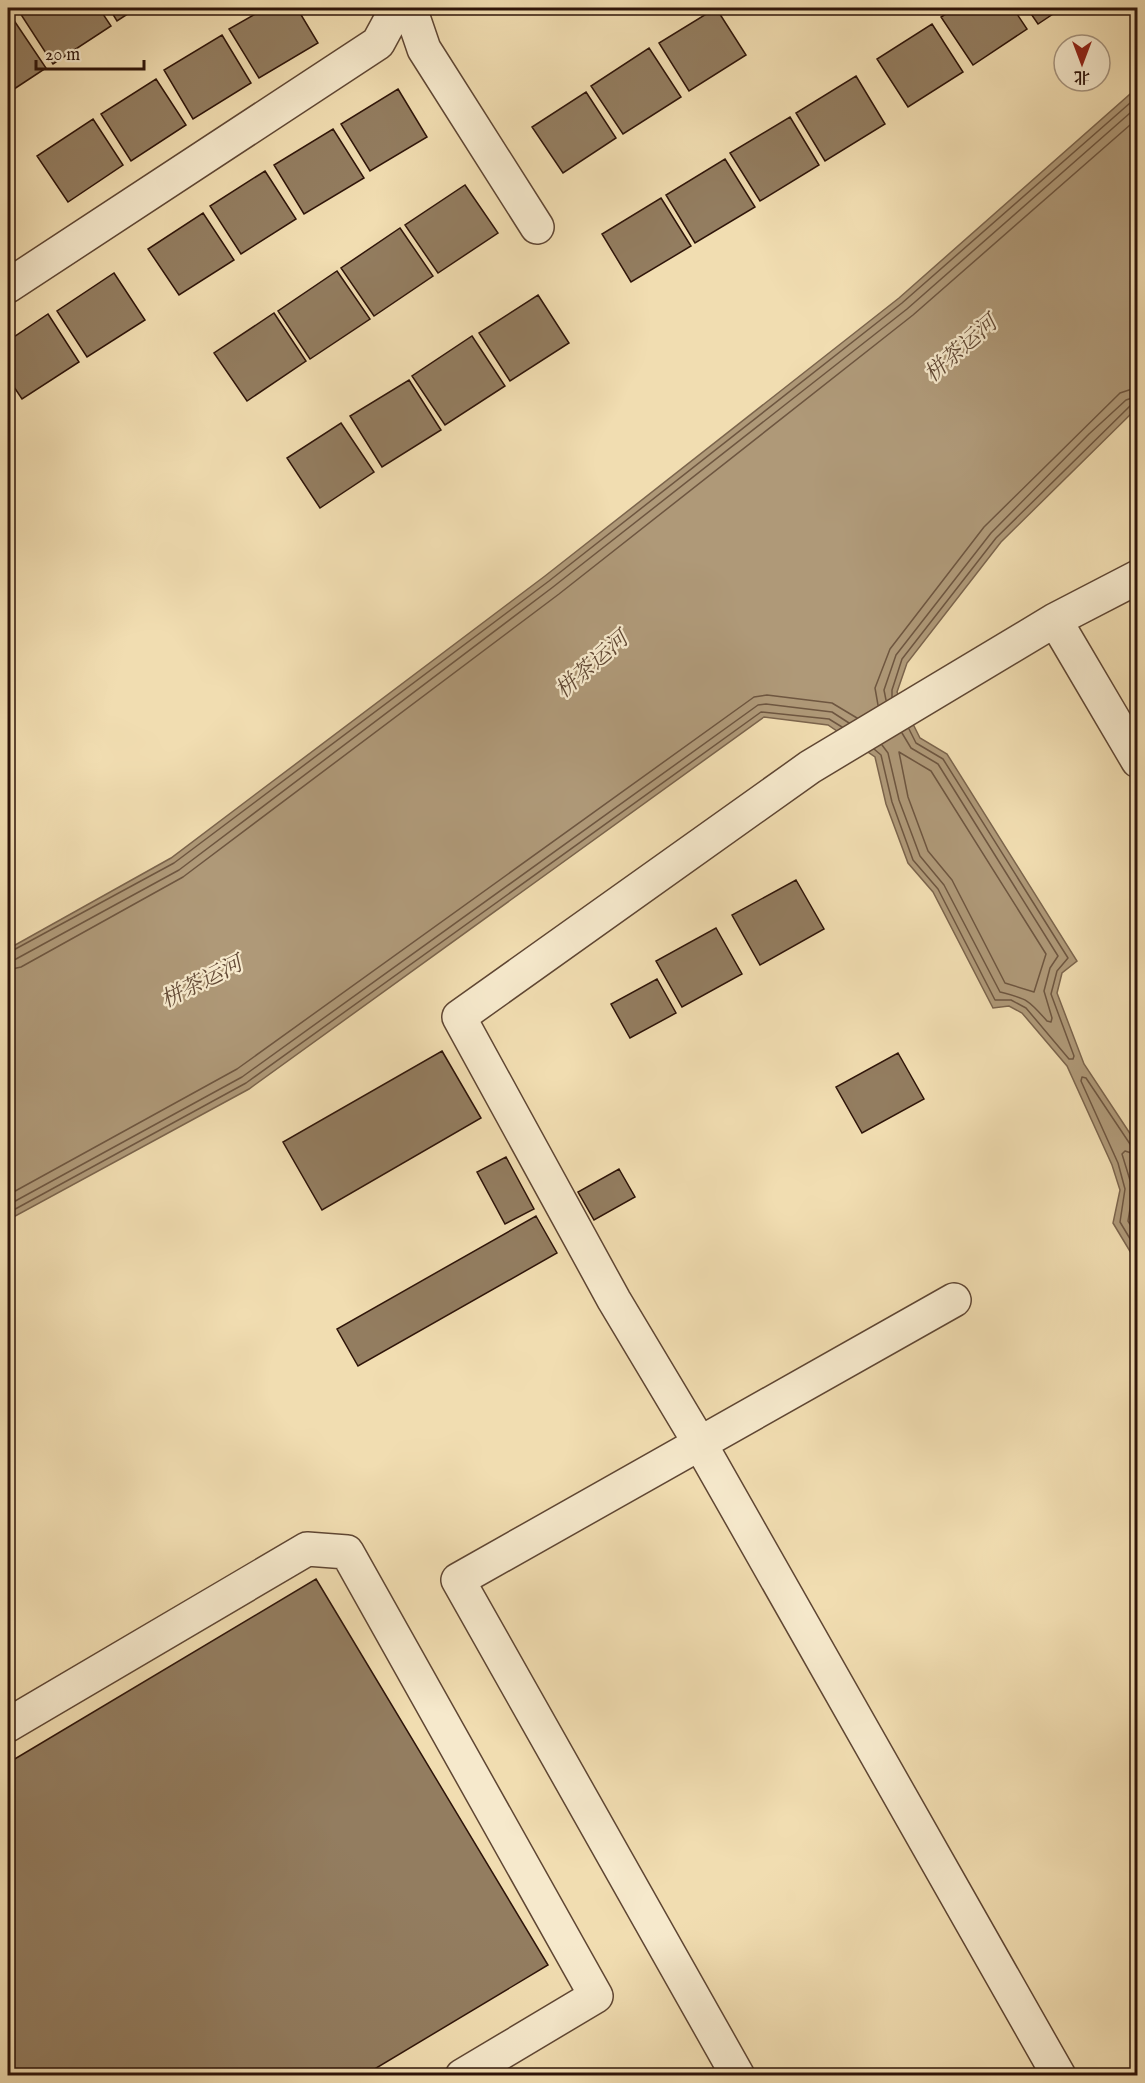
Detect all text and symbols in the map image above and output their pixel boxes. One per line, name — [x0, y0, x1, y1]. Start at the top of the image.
scale bar — [36, 33, 144, 71]
north arrow — [1052, 33, 1112, 93]
text: 20 m — [45, 44, 80, 67]
text: 北 — [1074, 66, 1090, 86]
water label: 栟茶运河 — [919, 307, 1007, 389]
water label: 栟茶运河 — [550, 623, 638, 705]
water label: 栟茶运河 — [156, 949, 251, 1015]

